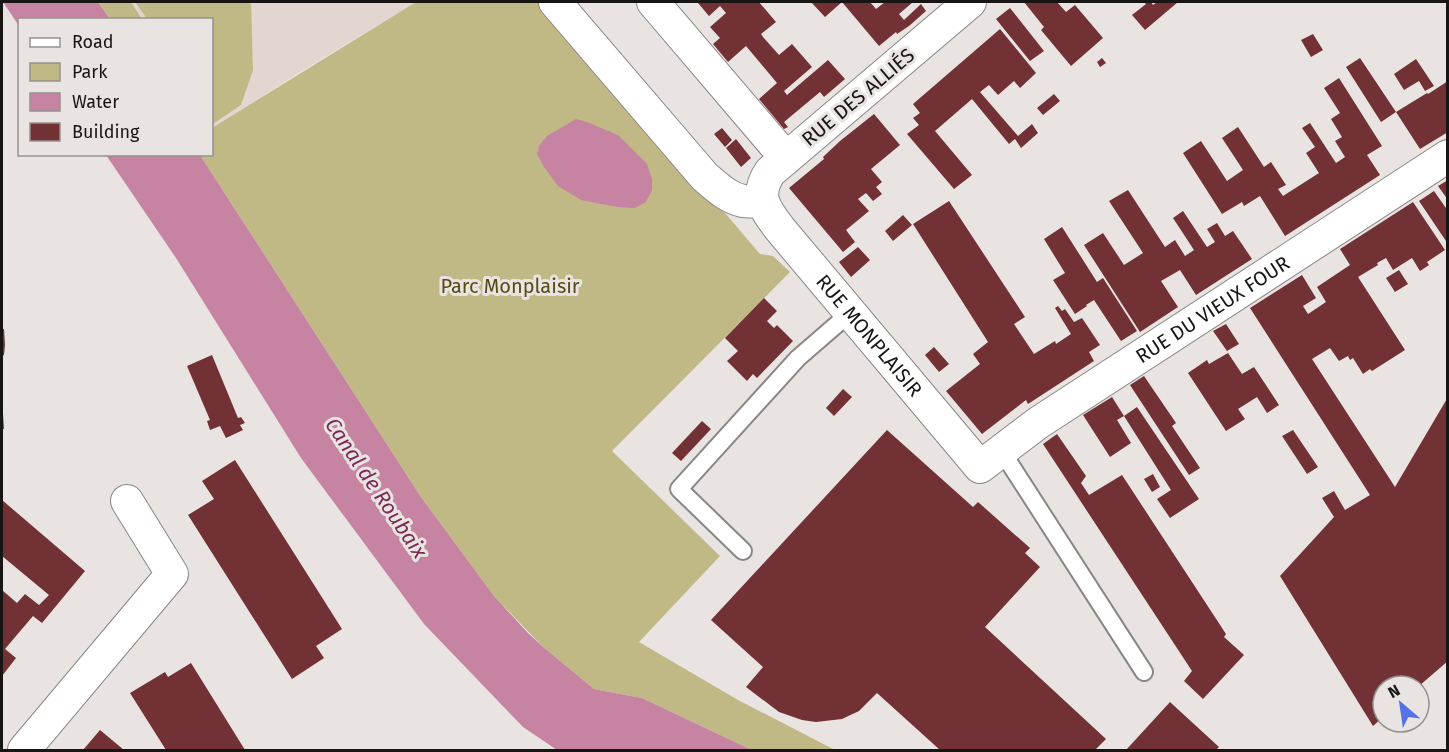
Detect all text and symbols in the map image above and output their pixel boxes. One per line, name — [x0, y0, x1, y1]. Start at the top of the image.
legend — [18, 18, 213, 156]
text: Road — [72, 31, 114, 53]
street label: RUE DES ALLIÉS — [797, 43, 919, 151]
text: Park — [72, 61, 108, 83]
text: Water — [72, 91, 119, 113]
text: Building — [72, 121, 140, 143]
street label: RUE DU VIEUX FOUR — [1131, 251, 1294, 368]
street label: RUE MONPLAISIR — [811, 269, 927, 401]
park label: Parc Monplaisir — [440, 274, 580, 298]
water label: Canal de Roubaix — [319, 413, 433, 564]
north arrow — [1371, 674, 1431, 734]
text: N — [1385, 680, 1403, 702]

